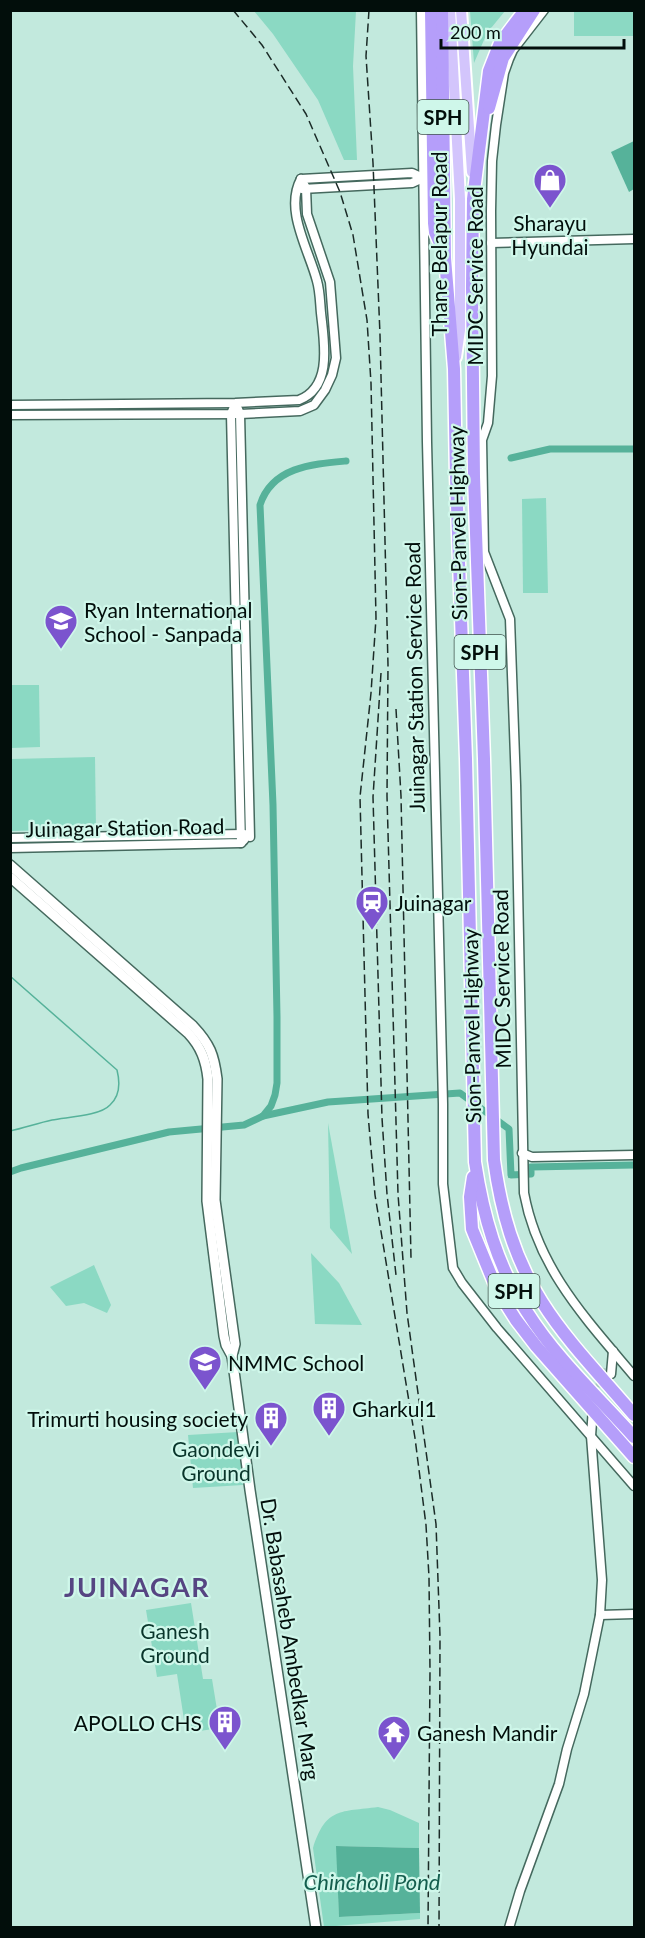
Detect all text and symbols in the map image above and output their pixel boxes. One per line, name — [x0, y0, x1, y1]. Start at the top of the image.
scale bar — [441, 12, 624, 50]
text: 200 m — [450, 21, 501, 43]
road number: SPH — [418, 100, 468, 134]
street label: Thane Belapur Road — [426, 151, 451, 337]
shop icon: Sharayu Hyundai — [532, 162, 568, 209]
street label: MIDC Service Road — [462, 186, 487, 366]
place label: Sharayu Hyundai — [511, 210, 589, 259]
street label: Sion-Panvel Highway — [443, 425, 471, 621]
street label: Juinagar Station Service Road — [399, 541, 429, 813]
place label: Ryan International School - Sanpada — [84, 597, 252, 646]
school or university icon: Ryan International School - Sanpada — [43, 603, 79, 650]
road number: SPH — [454, 635, 506, 669]
street label: Juinagar Station Road — [25, 813, 225, 841]
station icon: Juinagar — [354, 884, 390, 931]
street label: MIDC Service Road — [487, 889, 515, 1069]
place label: Juinagar — [395, 890, 472, 915]
street label: Sion-Panvel Highway — [457, 928, 485, 1124]
road number: SPH — [488, 1274, 540, 1308]
school or university icon: NMMC School — [187, 1344, 223, 1391]
place label: NMMC School — [228, 1350, 364, 1375]
building icon: Gharkul1 — [311, 1390, 347, 1437]
place label: Gharkul1 — [352, 1396, 437, 1421]
building icon: Trimurti housing society — [253, 1400, 289, 1447]
place label: Trimurti housing society — [27, 1406, 248, 1431]
park label: Gaondevi Ground — [172, 1436, 260, 1485]
street label: Dr. Babasaheb Ambedkar Marg — [256, 1496, 326, 1782]
district label: JUINAGAR — [64, 1570, 210, 1603]
park label: Ganesh Ground — [140, 1618, 210, 1667]
building icon: APOLLO CHS — [207, 1704, 243, 1751]
place label: APOLLO CHS — [74, 1710, 202, 1735]
temple icon: Ganesh Mandir — [376, 1714, 412, 1761]
place label: Ganesh Mandir — [417, 1720, 558, 1745]
water label: Chincholi Pond — [304, 1868, 441, 1895]

